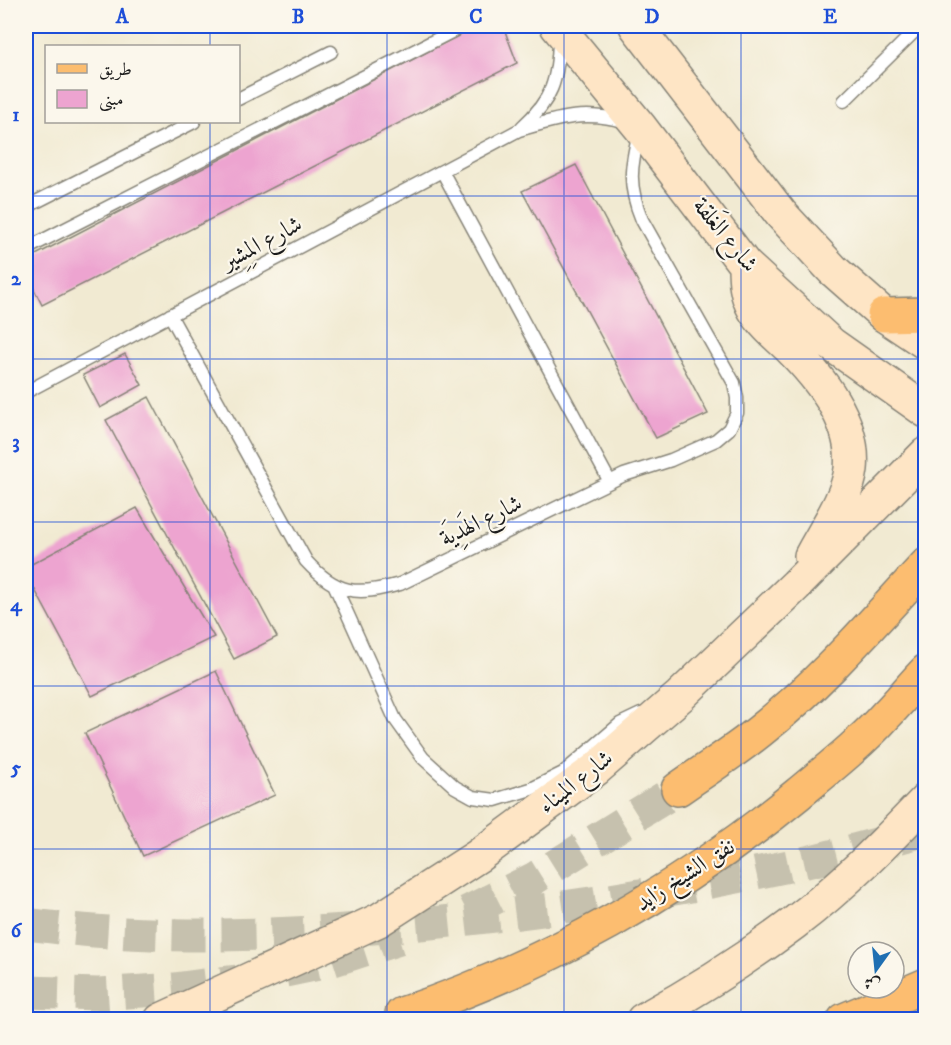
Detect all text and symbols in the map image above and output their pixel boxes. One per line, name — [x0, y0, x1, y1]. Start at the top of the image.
text: A — [115, 5, 130, 30]
text: B — [292, 5, 304, 30]
text: C — [469, 5, 483, 30]
text: D — [645, 5, 660, 30]
text: E — [823, 5, 837, 30]
legend — [45, 45, 240, 123]
text: طريق — [99, 59, 132, 81]
text: مبنى — [99, 89, 124, 112]
text: 1 — [12, 103, 20, 128]
street label: شارع الغَلقة — [683, 190, 767, 281]
street label: شارع المِشِير — [214, 209, 309, 282]
text: 2 — [11, 267, 22, 292]
text: 3 — [12, 430, 20, 455]
street label: شارع الهَدِيَة — [433, 486, 529, 557]
text: 4 — [10, 593, 23, 618]
street label: شارع الميناء — [533, 743, 622, 824]
text: 5 — [10, 756, 21, 781]
street label: نفق الشيخ زايد — [629, 832, 743, 923]
text: 6 — [11, 919, 23, 944]
north arrow — [846, 940, 906, 1000]
text: ش — [862, 972, 883, 995]

